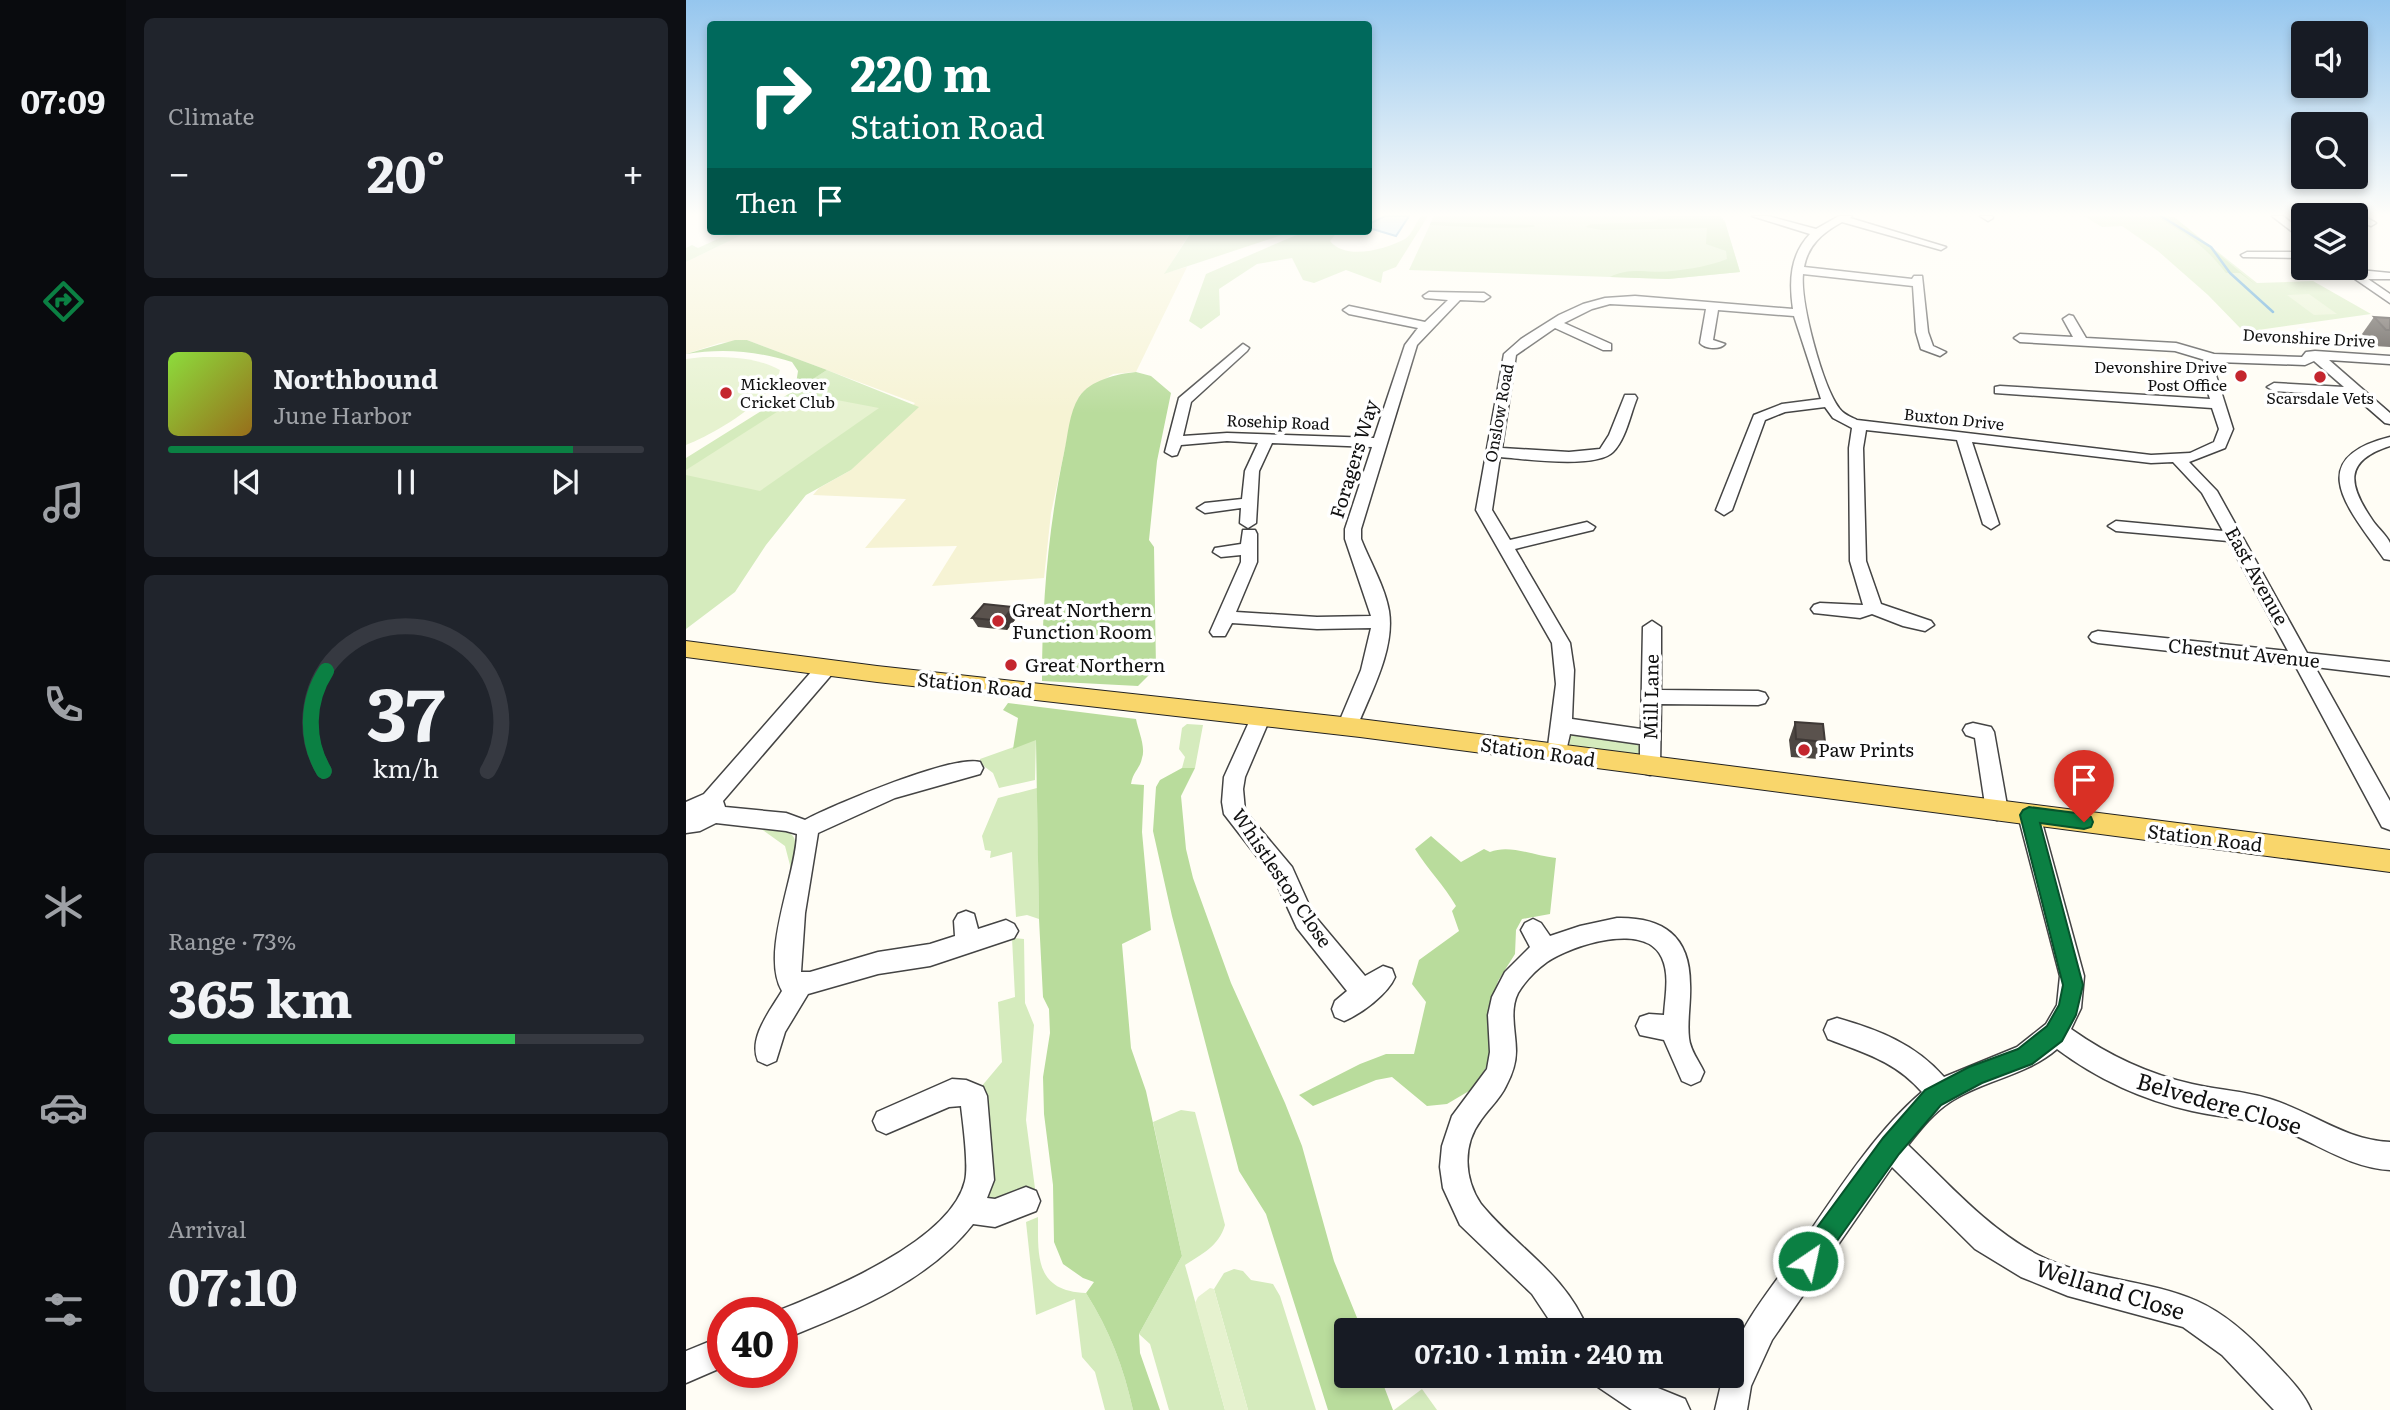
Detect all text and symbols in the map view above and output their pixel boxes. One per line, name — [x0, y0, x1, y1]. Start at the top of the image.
map controls — [2291, 21, 2368, 280]
button: sound — [2291, 21, 2368, 98]
text: 220 m — [850, 34, 991, 107]
icon: right — [735, 49, 826, 140]
text: 07:09 — [20, 76, 106, 124]
text: Climate — [168, 98, 254, 132]
text: Station Road — [850, 101, 1045, 149]
button: search — [2291, 112, 2368, 189]
text: 20° — [367, 132, 445, 209]
text: − — [168, 142, 190, 199]
text: + — [622, 142, 644, 199]
text: Then — [735, 182, 797, 221]
icon: arrive — [811, 182, 849, 220]
button: layers — [2291, 203, 2368, 280]
icon: directions — [39, 277, 88, 326]
street label: Devonshire Drive — [2242, 322, 2376, 352]
place label: Devonshire Drive Post Office — [2094, 354, 2227, 396]
text: Northbound — [273, 358, 438, 397]
street label: Onslow Road — [1478, 361, 1519, 464]
marker: Devonshire Drive Post Office — [2233, 368, 2249, 384]
marker: Scarsdale Vets — [2312, 369, 2328, 385]
place label: Mickleover Cricket Club — [740, 371, 835, 413]
marker: Mickleover Cricket Club — [718, 385, 734, 401]
place label: Scarsdale Vets — [2266, 385, 2374, 409]
street label: Foragers Way — [1322, 396, 1384, 522]
text: June Harbor — [273, 397, 411, 431]
street label: Buxton Drive — [1903, 401, 2006, 435]
street label: Rosehip Road — [1226, 407, 1330, 435]
icon: previous — [228, 463, 266, 501]
icon: pause — [387, 463, 425, 501]
icon: next — [546, 463, 584, 501]
icon: music — [39, 478, 88, 527]
street label: East Avenue — [2219, 521, 2297, 630]
place label: Great Northern Function Room — [1012, 595, 1152, 645]
marker: Great Northern Function Room — [990, 613, 1006, 629]
street label: Chestnut Avenue — [2167, 630, 2322, 674]
place label: Great Northern — [1025, 650, 1165, 678]
street label: Mill Lane — [1635, 654, 1665, 740]
text: 37 — [367, 655, 446, 763]
marker: Great Northern — [1003, 657, 1019, 673]
street label: Station Road — [916, 664, 1034, 704]
icon: phone — [39, 680, 88, 729]
street label: Station Road — [1479, 729, 1598, 773]
place label: Paw Prints — [1818, 735, 1914, 763]
marker: Paw Prints — [1796, 742, 1812, 758]
text: km/h — [373, 749, 439, 786]
pin — [2054, 750, 2114, 822]
icon: arrive — [2065, 761, 2103, 799]
street label: Whistlestop Close — [1226, 802, 1340, 953]
street label: Station Road — [2146, 816, 2265, 858]
icon: climate — [39, 882, 88, 931]
text: Range · 73% — [168, 923, 296, 957]
text: 365 km — [168, 957, 352, 1034]
street label: Belvedere Close — [2133, 1062, 2306, 1142]
icon: car — [39, 1083, 88, 1132]
text: Arrival — [168, 1211, 247, 1245]
position arrow — [1771, 1224, 1845, 1298]
text: 07:10 — [168, 1245, 298, 1322]
street label: Welland Close — [2032, 1249, 2190, 1327]
icon: filters — [39, 1285, 88, 1334]
speed limit sign: 40 — [707, 1297, 798, 1388]
text: 07:10 · 1 min · 240 m — [1414, 1333, 1664, 1372]

